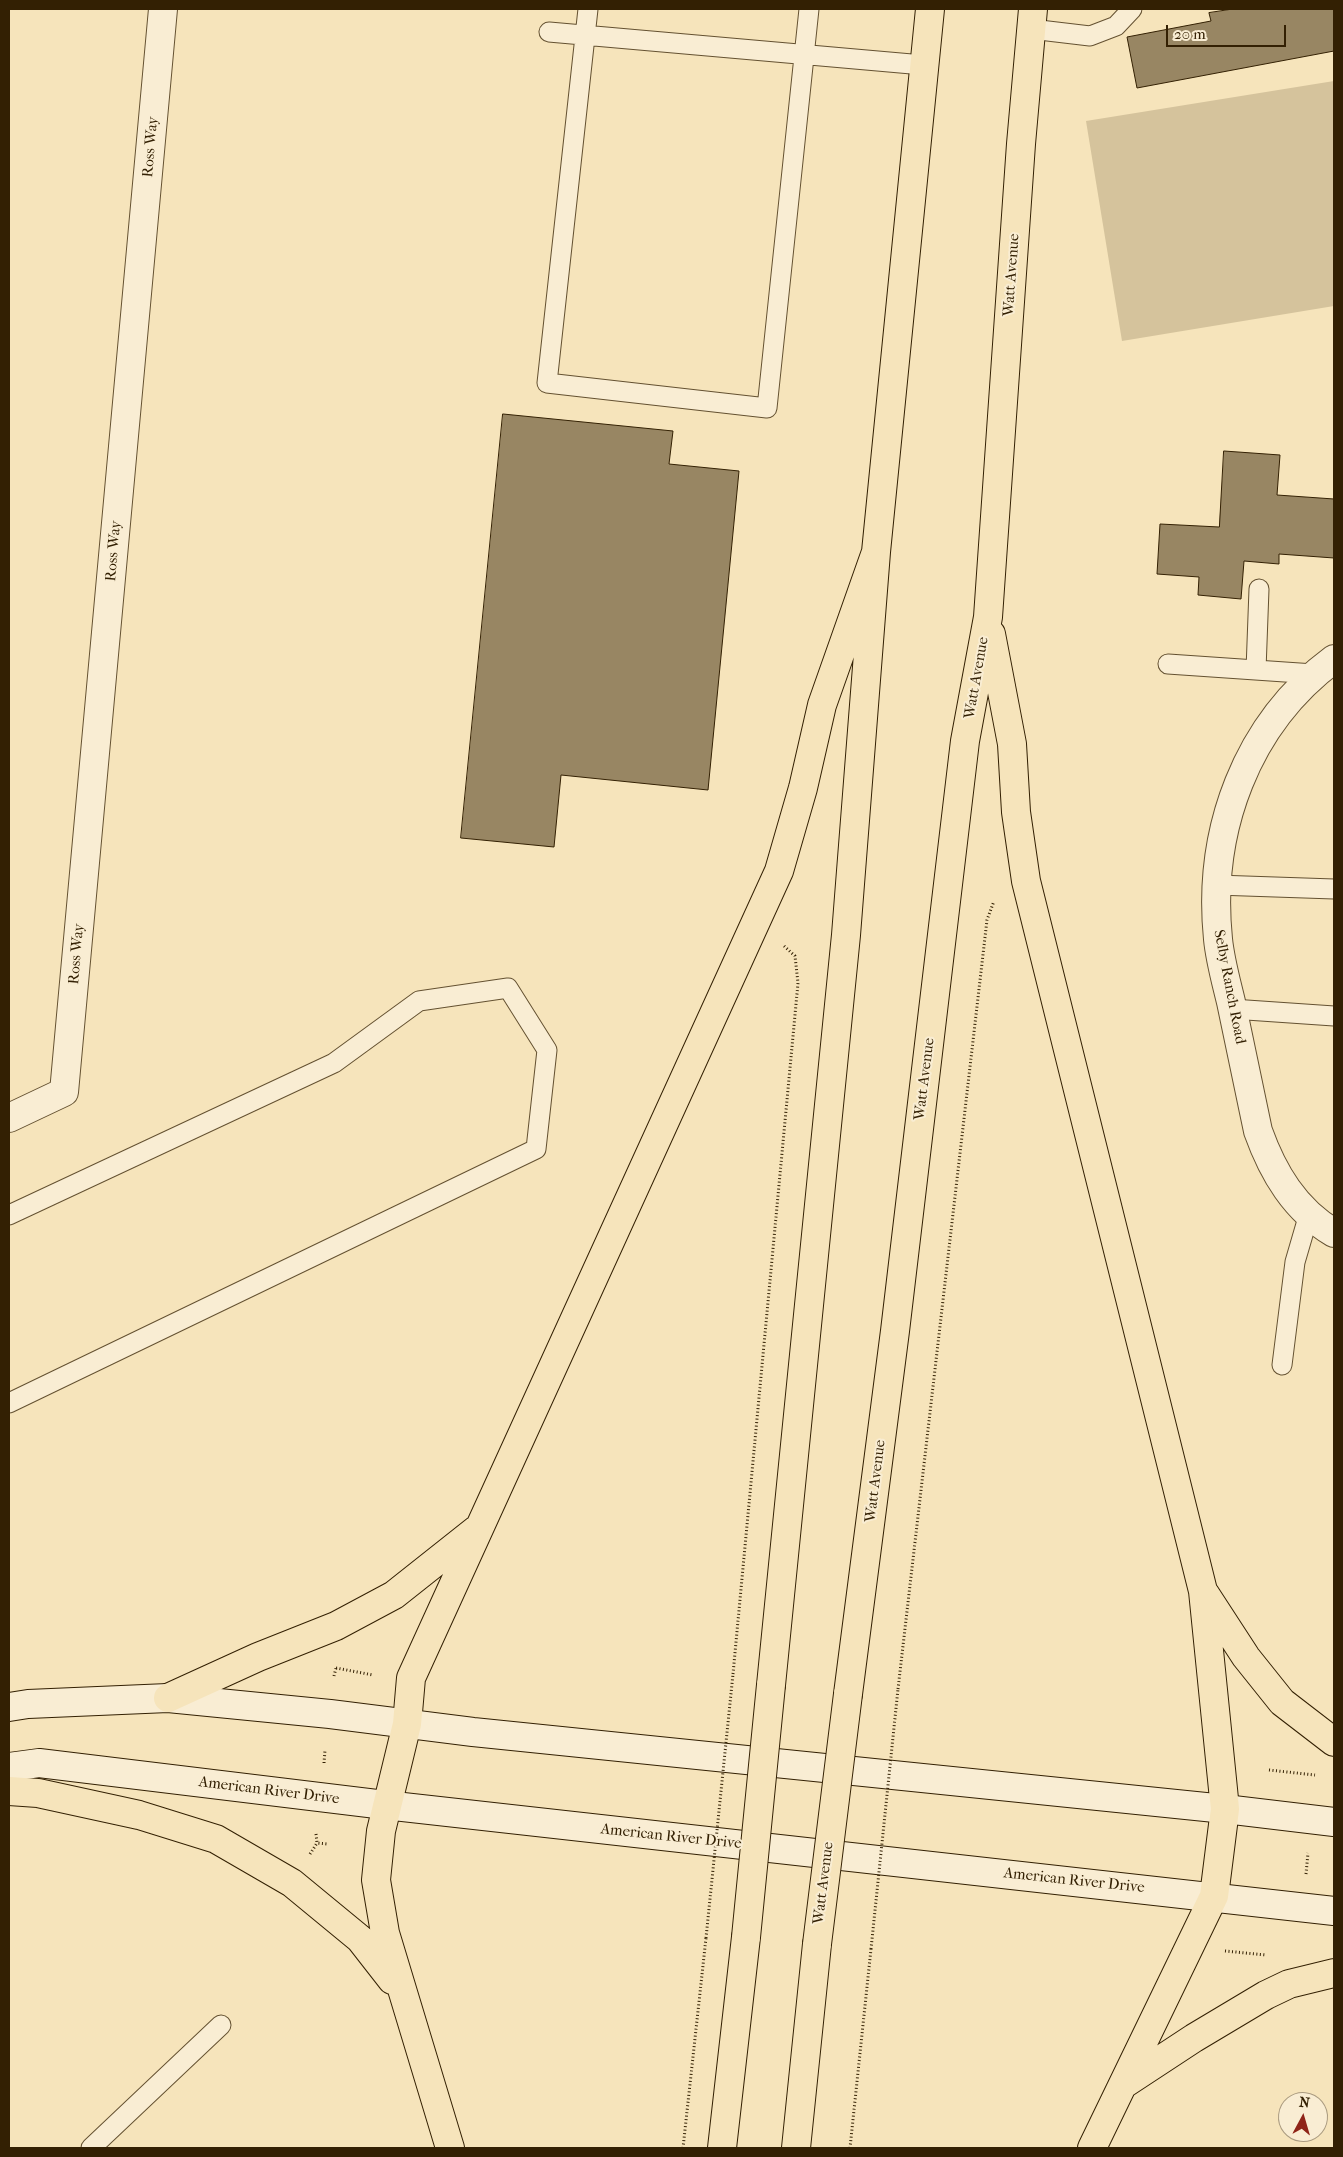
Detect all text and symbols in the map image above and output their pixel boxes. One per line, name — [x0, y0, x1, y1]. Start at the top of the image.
scale bar — [1168, 15, 1288, 47]
text: 20 m — [1174, 25, 1206, 43]
street label: Ross Way — [139, 116, 163, 178]
street label: Watt Avenue — [1000, 233, 1024, 317]
street label: Ross Way — [102, 520, 126, 582]
street label: Watt Avenue — [961, 636, 993, 720]
street label: Ross Way — [65, 923, 89, 985]
street label: Selby Ranch Road — [1209, 928, 1249, 1046]
street label: Watt Avenue — [911, 1037, 939, 1121]
street label: Watt Avenue — [862, 1439, 890, 1523]
street label: American River Drive — [198, 1773, 340, 1809]
street label: American River Drive — [600, 1821, 742, 1853]
street label: Watt Avenue — [810, 1841, 838, 1925]
street label: American River Drive — [1003, 1865, 1145, 1897]
north arrow — [1278, 2092, 1328, 2142]
text: N — [1298, 2094, 1311, 2112]

